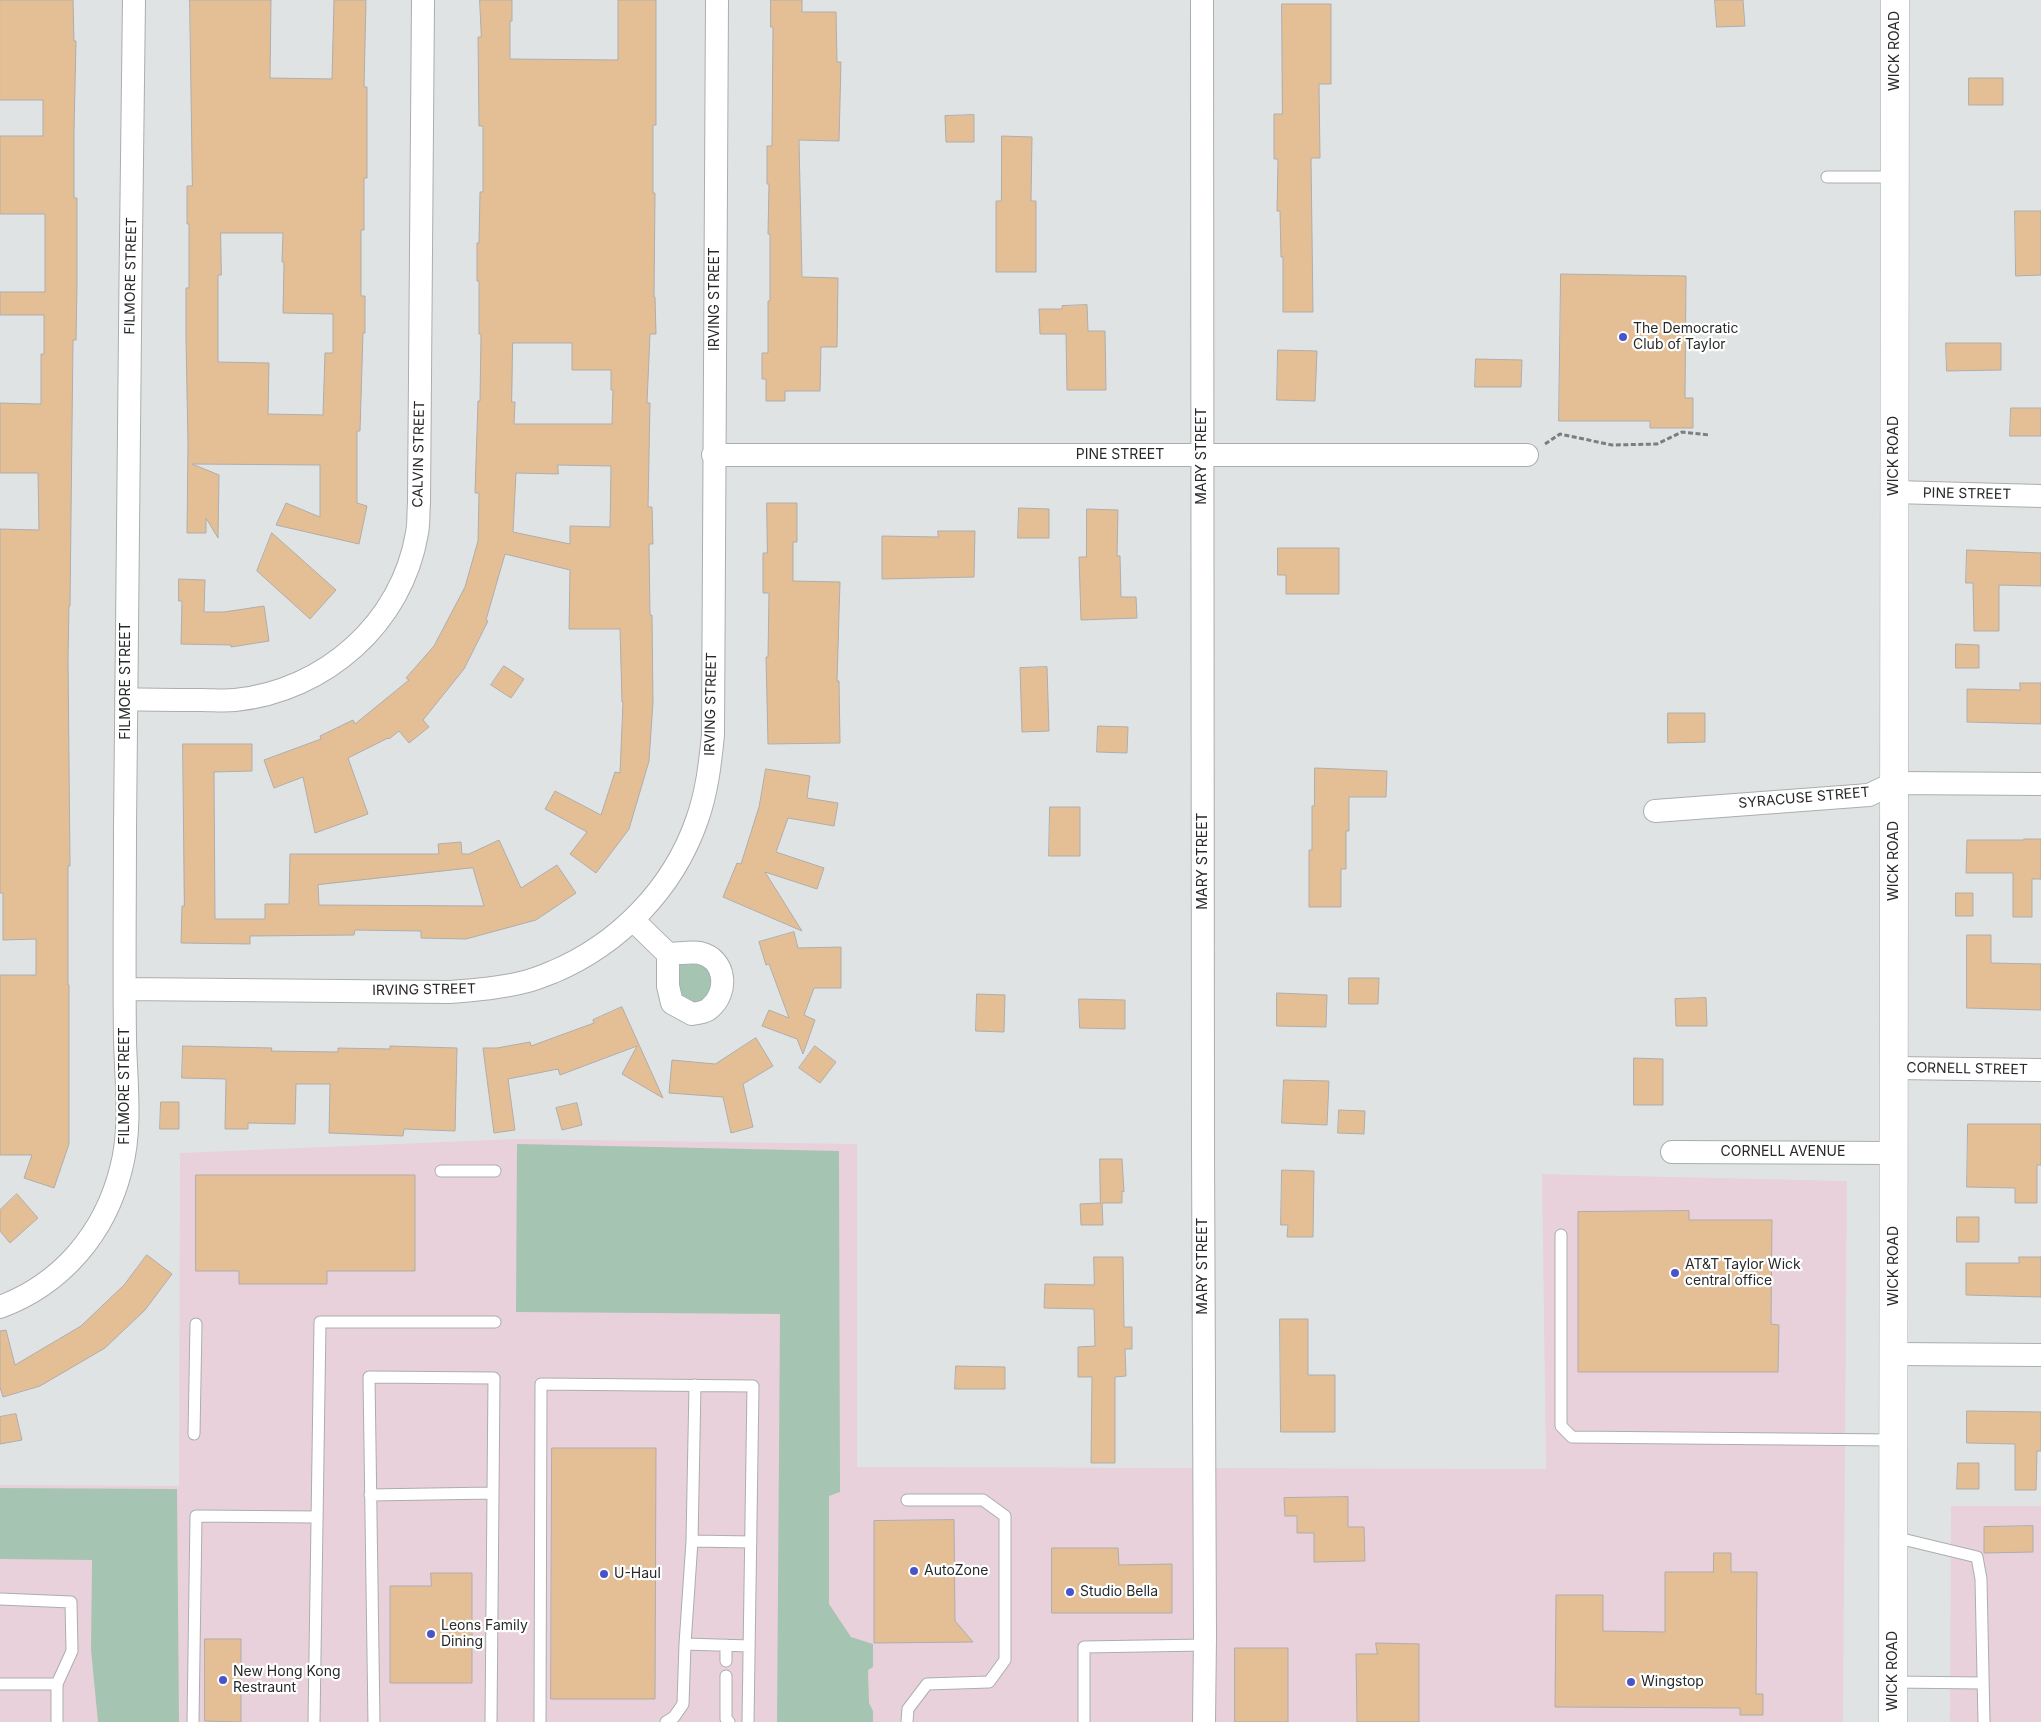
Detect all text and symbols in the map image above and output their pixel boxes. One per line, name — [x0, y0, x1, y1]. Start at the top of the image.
street label: WICK ROAD — [1887, 11, 1903, 91]
street label: FILMORE STREET — [122, 217, 140, 335]
street label: IRVING STREET — [707, 247, 723, 351]
place label: The Democratic Club of Taylor — [1633, 321, 1738, 354]
marker: The Democratic Club of Taylor — [1617, 331, 1629, 343]
street label: CALVIN STREET — [410, 400, 428, 508]
street label: MARY STREET — [1194, 407, 1210, 505]
street label: WICK ROAD — [1886, 416, 1902, 496]
street label: PINE STREET — [1076, 447, 1164, 463]
street label: PINE STREET — [1923, 485, 2011, 503]
street label: FILMORE STREET — [118, 622, 134, 740]
street label: IRVING STREET — [702, 652, 720, 756]
street label: SYRACUSE STREET — [1738, 784, 1870, 812]
street label: MARY STREET — [1195, 812, 1211, 910]
street label: WICK ROAD — [1886, 821, 1902, 901]
street label: IRVING STREET — [372, 981, 476, 999]
street label: FILMORE STREET — [117, 1027, 133, 1145]
street label: CORNELL STREET — [1906, 1060, 2028, 1078]
street label: CORNELL AVENUE — [1721, 1144, 1845, 1160]
street label: MARY STREET — [1195, 1217, 1211, 1315]
street label: WICK ROAD — [1886, 1226, 1902, 1306]
place label: AT&T Taylor Wick central office — [1685, 1257, 1801, 1290]
marker: AT&T Taylor Wick central office — [1669, 1267, 1681, 1279]
place label: AutoZone — [924, 1563, 988, 1579]
marker: AutoZone — [908, 1565, 920, 1577]
place label: U-Haul — [614, 1566, 661, 1582]
marker: U-Haul — [598, 1568, 610, 1580]
place label: Studio Bella — [1080, 1584, 1158, 1600]
marker: Studio Bella — [1064, 1586, 1076, 1598]
place label: Leons Family Dining — [441, 1618, 528, 1650]
marker: Leons Family Dining — [425, 1628, 437, 1640]
street label: WICK ROAD — [1885, 1631, 1901, 1711]
place label: New Hong Kong Restraunt — [233, 1664, 341, 1696]
marker: New Hong Kong Restraunt — [217, 1674, 229, 1686]
place label: Wingstop — [1641, 1674, 1704, 1690]
marker: Wingstop — [1625, 1676, 1637, 1688]

